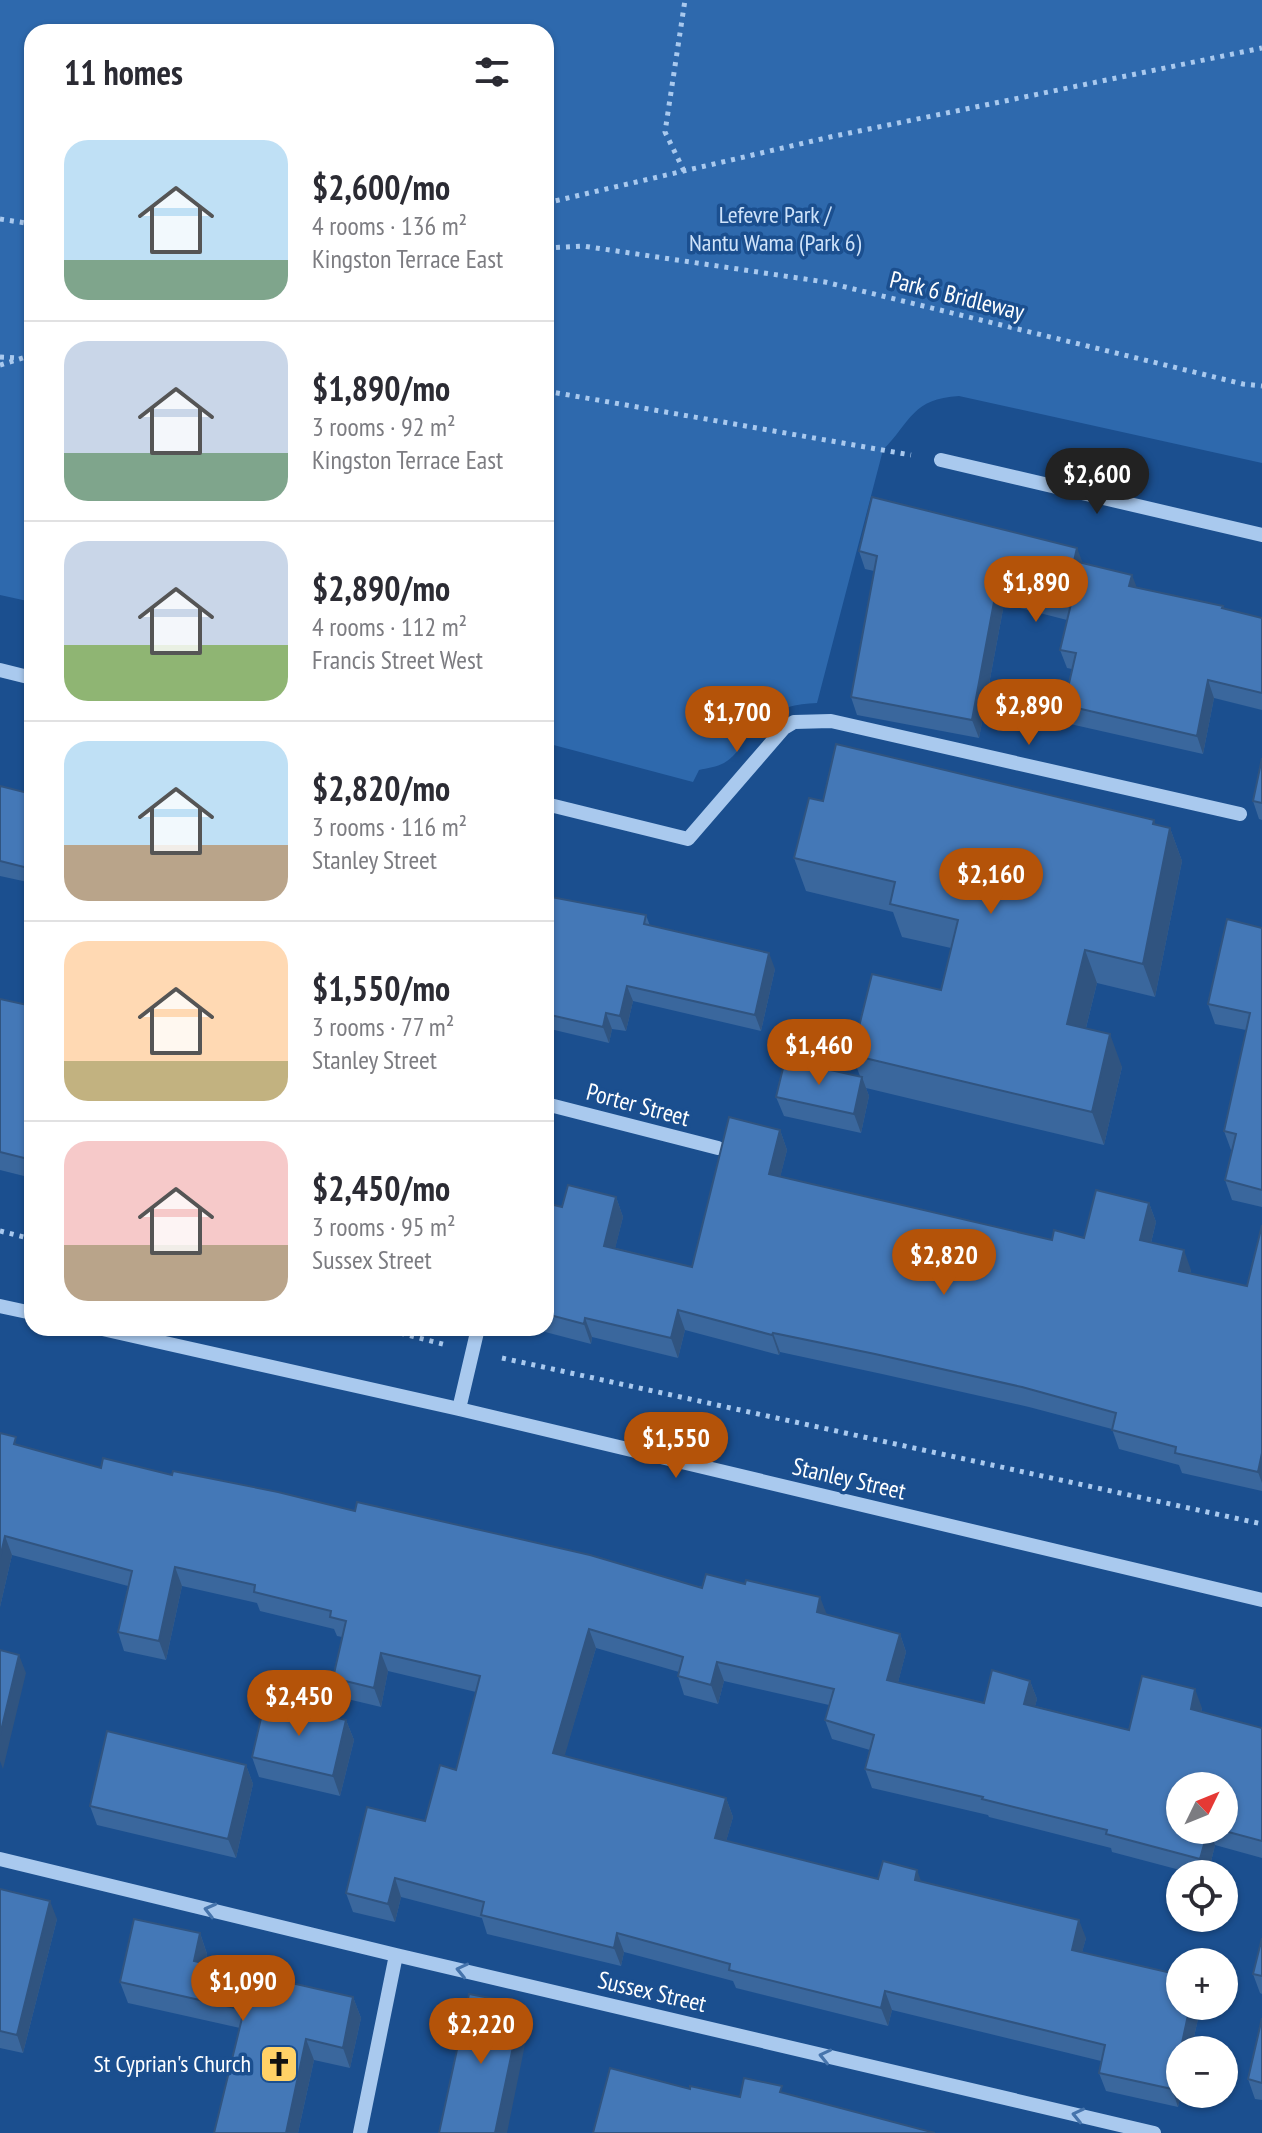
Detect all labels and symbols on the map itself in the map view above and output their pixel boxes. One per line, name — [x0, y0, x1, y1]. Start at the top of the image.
park label: Lefevre Park / Nantu Wama (Park 6) — [689, 199, 861, 258]
street label: Park 6 Bridleway — [887, 264, 1028, 327]
pin: $2,600 — [1032, 448, 1162, 516]
pin: $1,890 — [971, 556, 1101, 624]
pin: $2,890 — [964, 679, 1094, 747]
pin: $1,700 — [672, 686, 802, 754]
pin: $2,160 — [926, 848, 1056, 916]
pin: $1,460 — [754, 1019, 884, 1087]
street label: Porter Street — [583, 1076, 693, 1133]
pin: $2,820 — [879, 1229, 1009, 1297]
pin: $1,550 — [611, 1412, 741, 1480]
street label: Stanley Street — [790, 1450, 909, 1507]
pin: $2,450 — [234, 1670, 364, 1738]
north arrow — [1166, 1772, 1238, 1844]
one-way arrow — [203, 1902, 217, 1919]
pin: $1,090 — [178, 1955, 308, 2023]
one-way arrow — [456, 1963, 470, 1980]
street label: Sussex Street — [595, 1964, 710, 2019]
pin: $2,220 — [416, 1998, 546, 2066]
church icon: St Cyprian's Church — [258, 2043, 300, 2085]
place label: St Cyprian's Church — [94, 2048, 251, 2079]
one-way arrow — [818, 2048, 832, 2065]
one-way arrow — [1071, 2107, 1085, 2124]

